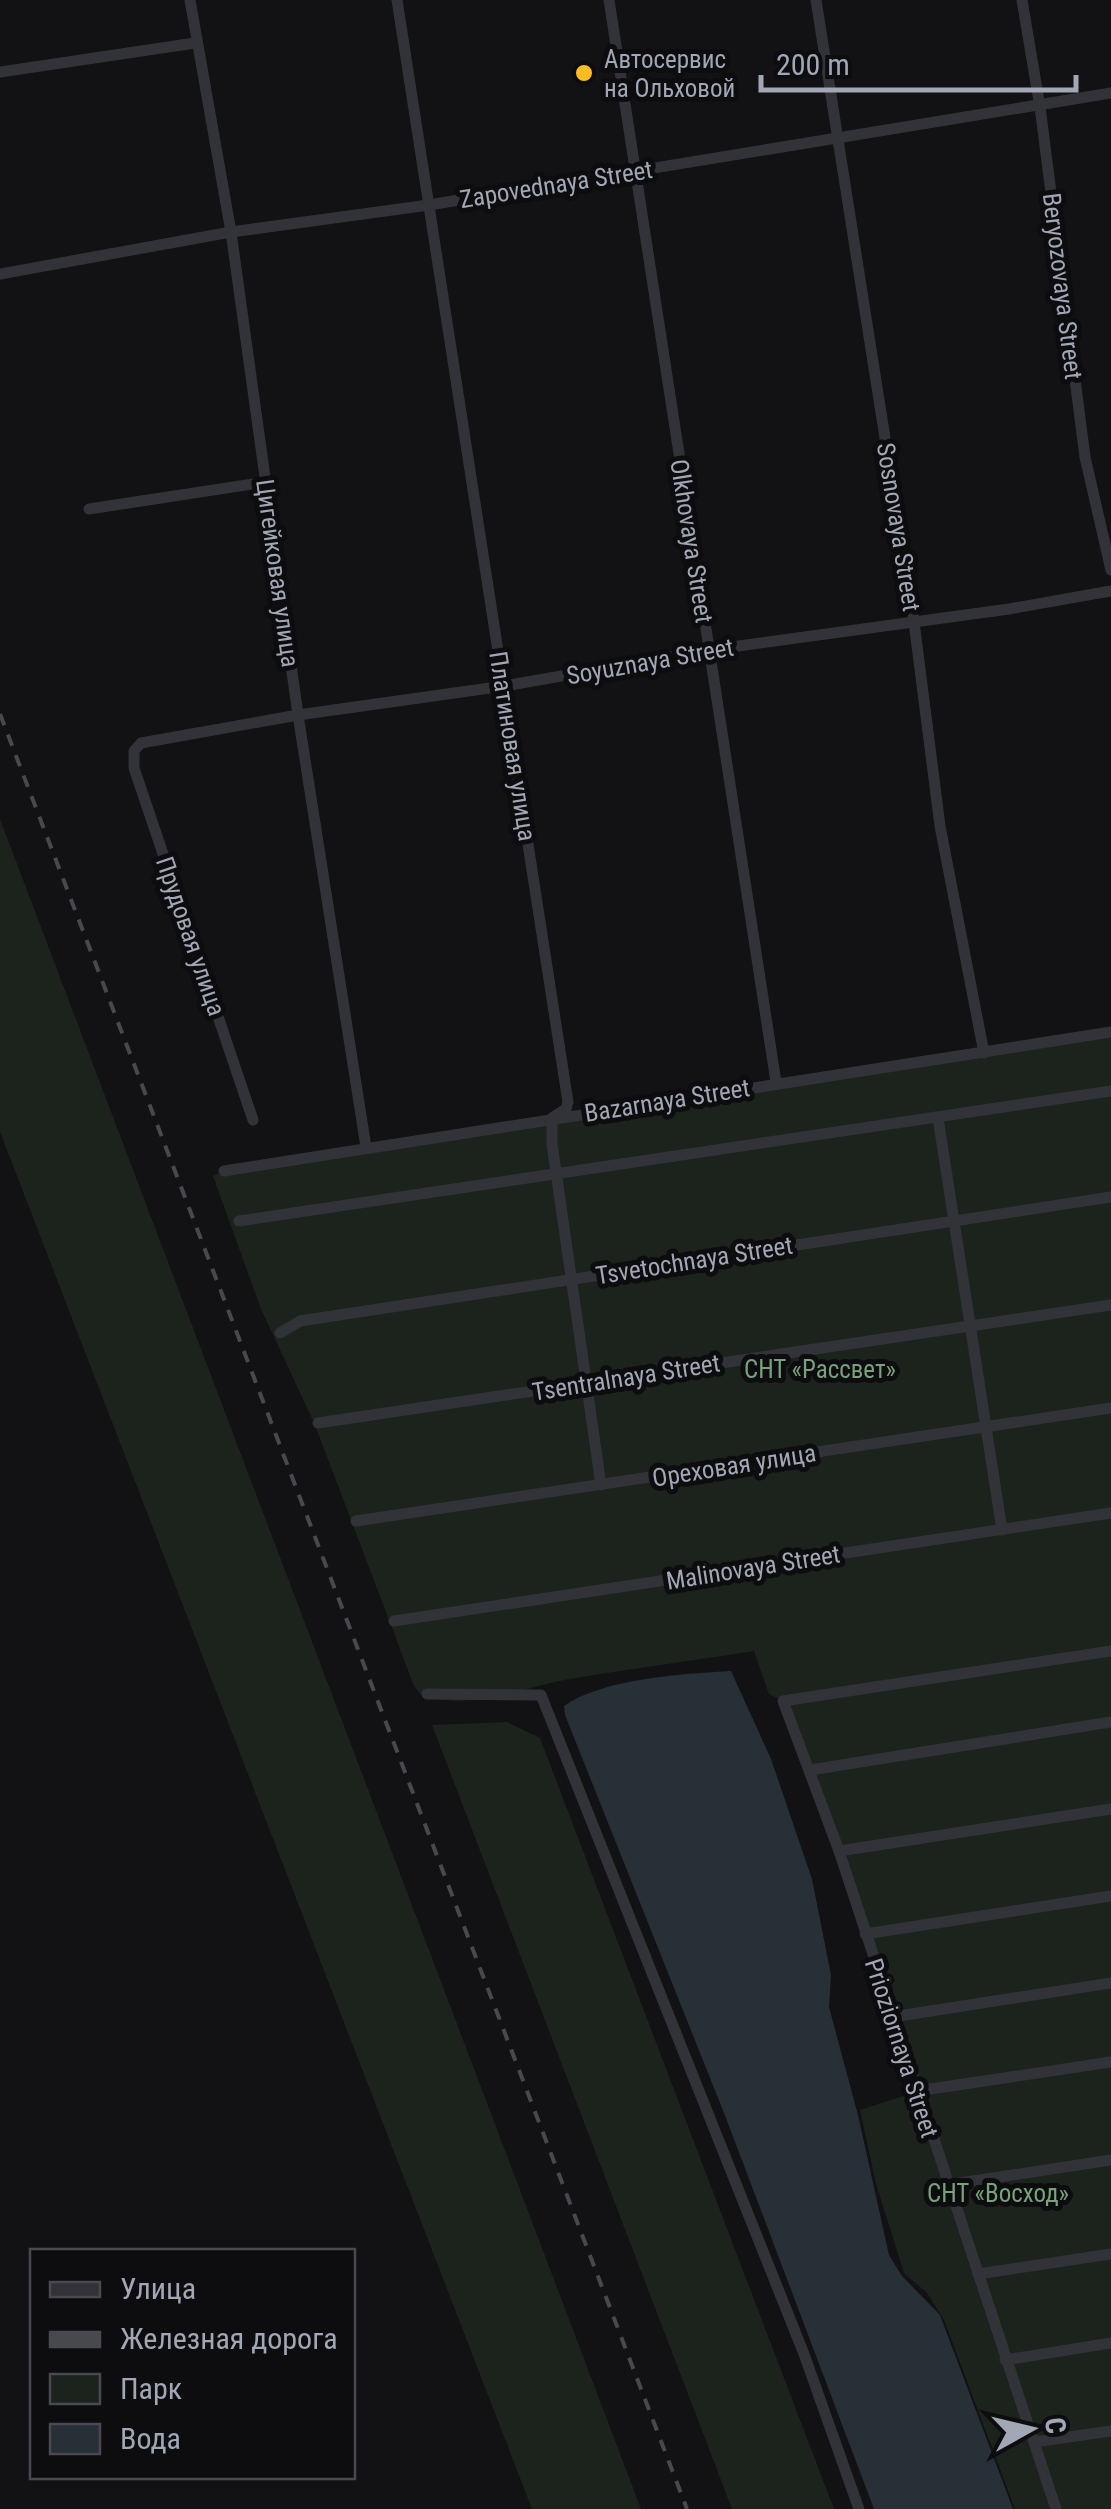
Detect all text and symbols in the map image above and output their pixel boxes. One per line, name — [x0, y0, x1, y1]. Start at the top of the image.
scale bar — [761, 30, 1076, 92]
place label: Автосервис на Ольховой — [604, 45, 735, 103]
text: 200 m — [776, 47, 850, 82]
marker: Автосервис на Ольховой — [573, 62, 595, 84]
street label: Zapovednaya Street — [458, 155, 655, 214]
street label: Beryozovaya Street — [1037, 191, 1088, 381]
street label: Sosnovaya Street — [871, 441, 926, 613]
street label: Olkhovaya Street — [664, 457, 719, 625]
street label: Цигейковая улица — [250, 477, 305, 669]
street label: Soyuznaya Street — [564, 633, 736, 690]
street label: Платиновая улица — [483, 649, 542, 843]
street label: Прудовая улица — [150, 853, 231, 1019]
street label: Bazarnaya Street — [583, 1073, 752, 1128]
street label: Tsvetochnaya Street — [594, 1231, 795, 1290]
street label: Tsentralnaya Street — [530, 1348, 722, 1407]
park label: СНТ «Рассвет» — [744, 1355, 896, 1384]
street label: Ореховая улица — [650, 1438, 818, 1493]
street label: Malinovaya Street — [664, 1539, 842, 1596]
street label: Prioziornaya Street — [859, 1955, 944, 2141]
park label: СНТ «Восход» — [927, 2179, 1069, 2208]
legend — [30, 2249, 355, 2479]
text: Улица — [120, 2271, 196, 2306]
text: Железная дорога — [120, 2321, 338, 2356]
text: Парк — [120, 2371, 182, 2406]
north arrow — [981, 2379, 1081, 2479]
text: С — [1038, 2415, 1073, 2436]
text: Вода — [120, 2421, 181, 2456]

